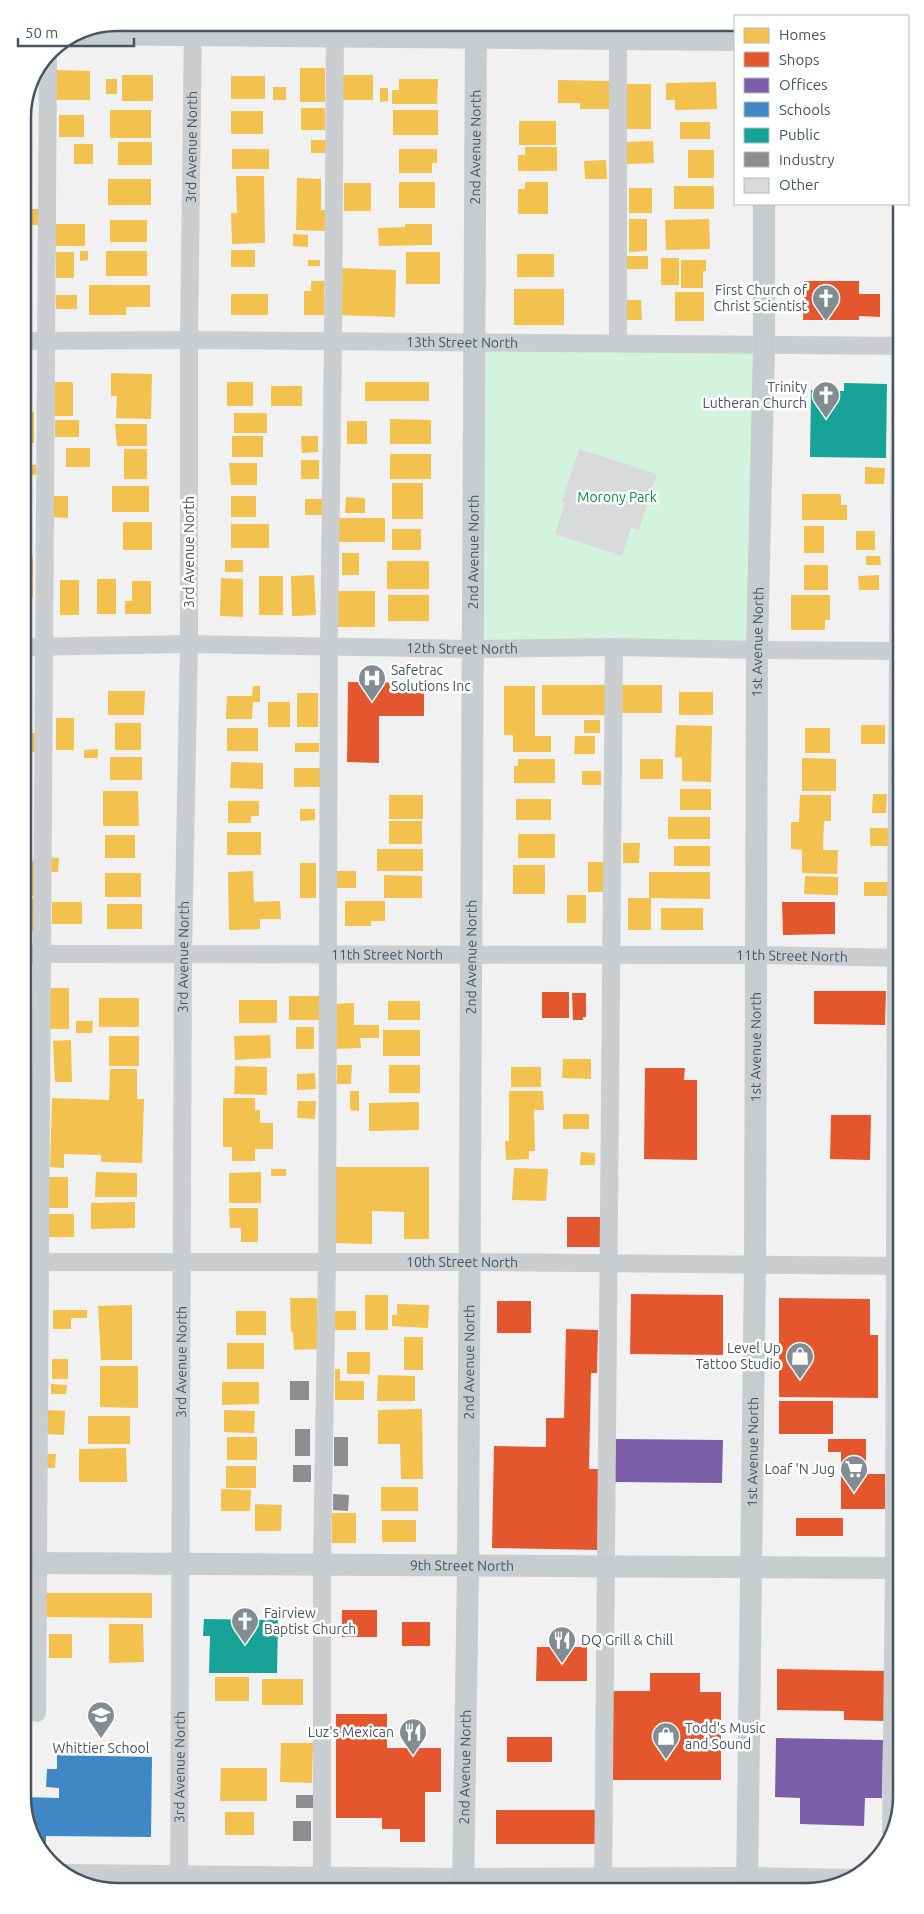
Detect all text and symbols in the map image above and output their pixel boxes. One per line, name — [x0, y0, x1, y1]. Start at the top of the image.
scale bar — [18, 15, 134, 47]
legend — [734, 15, 909, 205]
text: 50 m — [25, 24, 58, 41]
text: Homes — [779, 26, 826, 43]
text: Shops — [779, 51, 820, 68]
text: Offices — [779, 76, 827, 93]
street label: 2nd Avenue North — [467, 90, 484, 204]
street label: 3rd Avenue North — [183, 91, 200, 203]
text: Schools — [779, 101, 830, 118]
text: Public — [779, 126, 820, 143]
text: Industry — [779, 151, 834, 168]
text: Other — [779, 176, 819, 193]
place label: First Church of Christ Scientist — [713, 282, 808, 314]
church icon: First Church of Christ Scientist — [811, 283, 841, 322]
street label: 13th Street North — [406, 334, 518, 351]
place label: Trinity Lutheran Church — [703, 379, 807, 411]
church icon: Trinity Lutheran Church — [811, 380, 841, 419]
park label: Morony Park — [577, 489, 657, 505]
street label: 2nd Avenue North — [465, 495, 482, 609]
street label: 3rd Avenue North — [181, 496, 197, 608]
street label: 1st Avenue North — [749, 587, 766, 697]
street label: 12th Street North — [406, 640, 518, 657]
place label: Safetrac Solutions Inc — [391, 662, 471, 694]
hospital icon: Safetrac Solutions Inc — [357, 663, 387, 702]
street label: 2nd Avenue North — [463, 900, 479, 1014]
street label: 3rd Avenue North — [175, 901, 192, 1013]
street label: 11th Street North — [331, 946, 443, 963]
street label: 11th Street North — [736, 947, 848, 965]
street label: 1st Avenue North — [748, 992, 764, 1102]
street label: 10th Street North — [406, 1254, 518, 1270]
street label: 2nd Avenue North — [461, 1305, 477, 1419]
street label: 3rd Avenue North — [173, 1306, 189, 1418]
place label: Level Up Tattoo Studio — [695, 1340, 781, 1372]
shop icon: Level Up Tattoo Studio — [785, 1341, 815, 1380]
street label: 1st Avenue North — [744, 1397, 761, 1507]
supermarket icon: Loaf 'N Jug — [839, 1454, 869, 1493]
place label: Loaf 'N Jug — [764, 1461, 835, 1477]
street label: 9th Street North — [410, 1557, 514, 1574]
place label: Fairview Baptist Church — [264, 1605, 356, 1637]
church icon: Fairview Baptist Church — [230, 1606, 260, 1645]
restaurant icon: DQ Grill & Chill — [547, 1625, 577, 1664]
place label: DQ Grill & Chill — [581, 1632, 673, 1648]
school or university icon: Whittier School — [86, 1700, 116, 1739]
street label: 2nd Avenue North — [456, 1710, 474, 1825]
street label: 3rd Avenue North — [171, 1711, 188, 1823]
restaurant icon: Luz's Mexican — [398, 1717, 428, 1756]
place label: Todd's Music and Sound — [685, 1720, 766, 1752]
shop icon: Todd's Music and Sound — [651, 1721, 681, 1760]
place label: Luz's Mexican — [308, 1724, 394, 1740]
place label: Whittier School — [53, 1740, 150, 1756]

